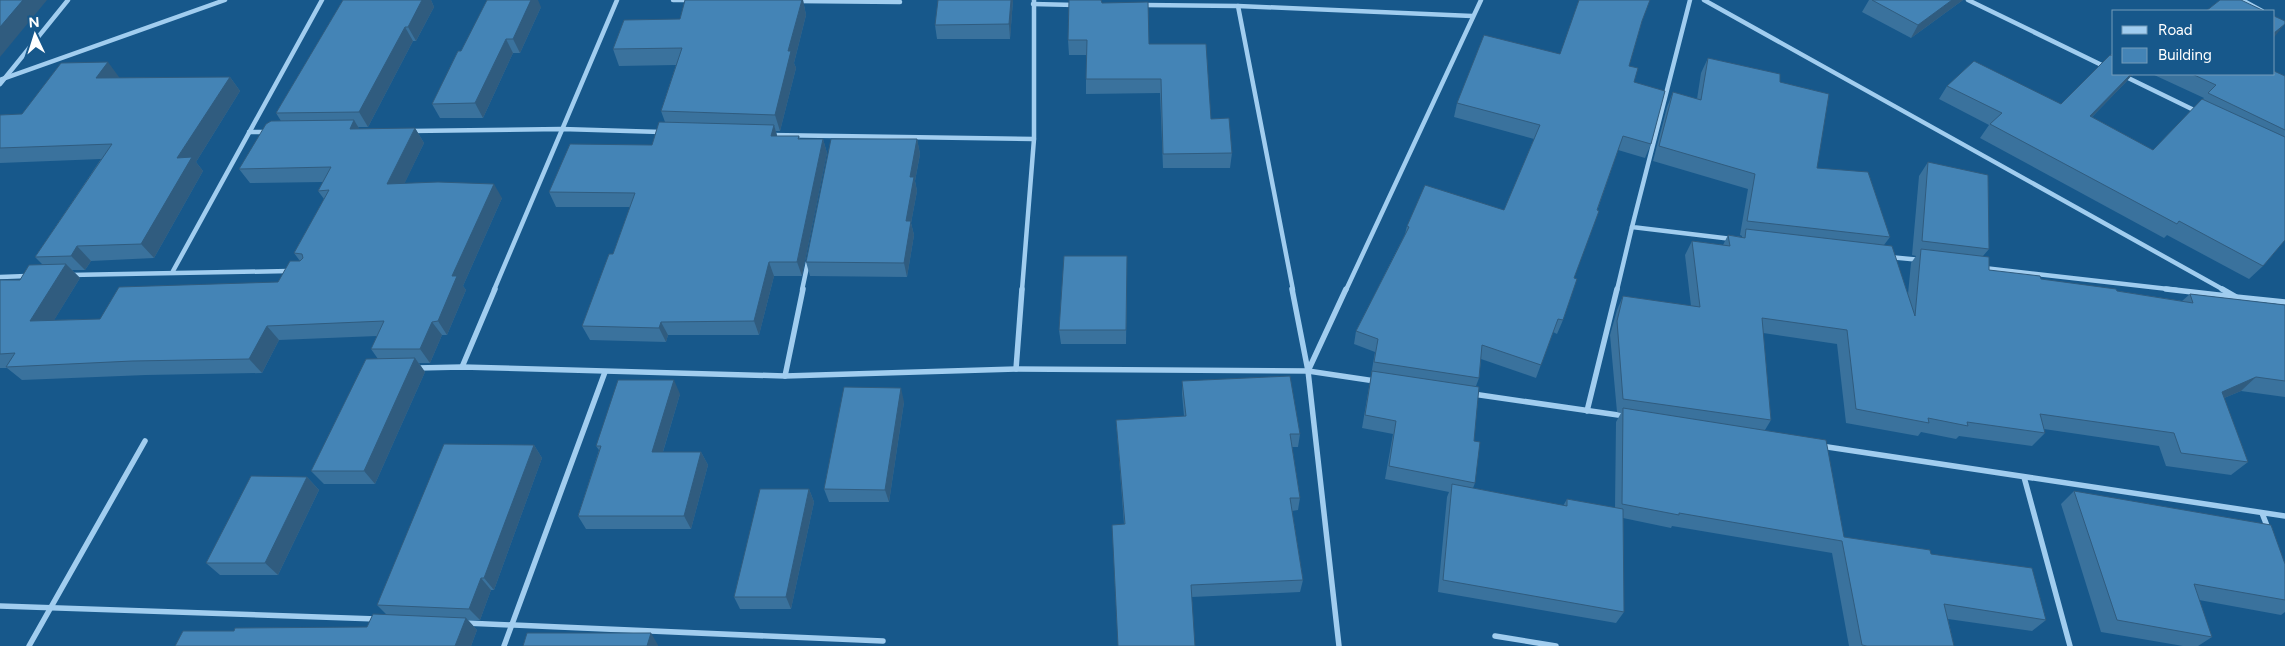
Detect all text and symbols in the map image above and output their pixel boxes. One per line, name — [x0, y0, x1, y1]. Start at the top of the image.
north arrow — [10, 10, 60, 60]
legend — [2112, 10, 2275, 75]
text: N — [28, 14, 40, 31]
text: Road — [2158, 21, 2193, 39]
text: Building — [2158, 46, 2212, 64]

